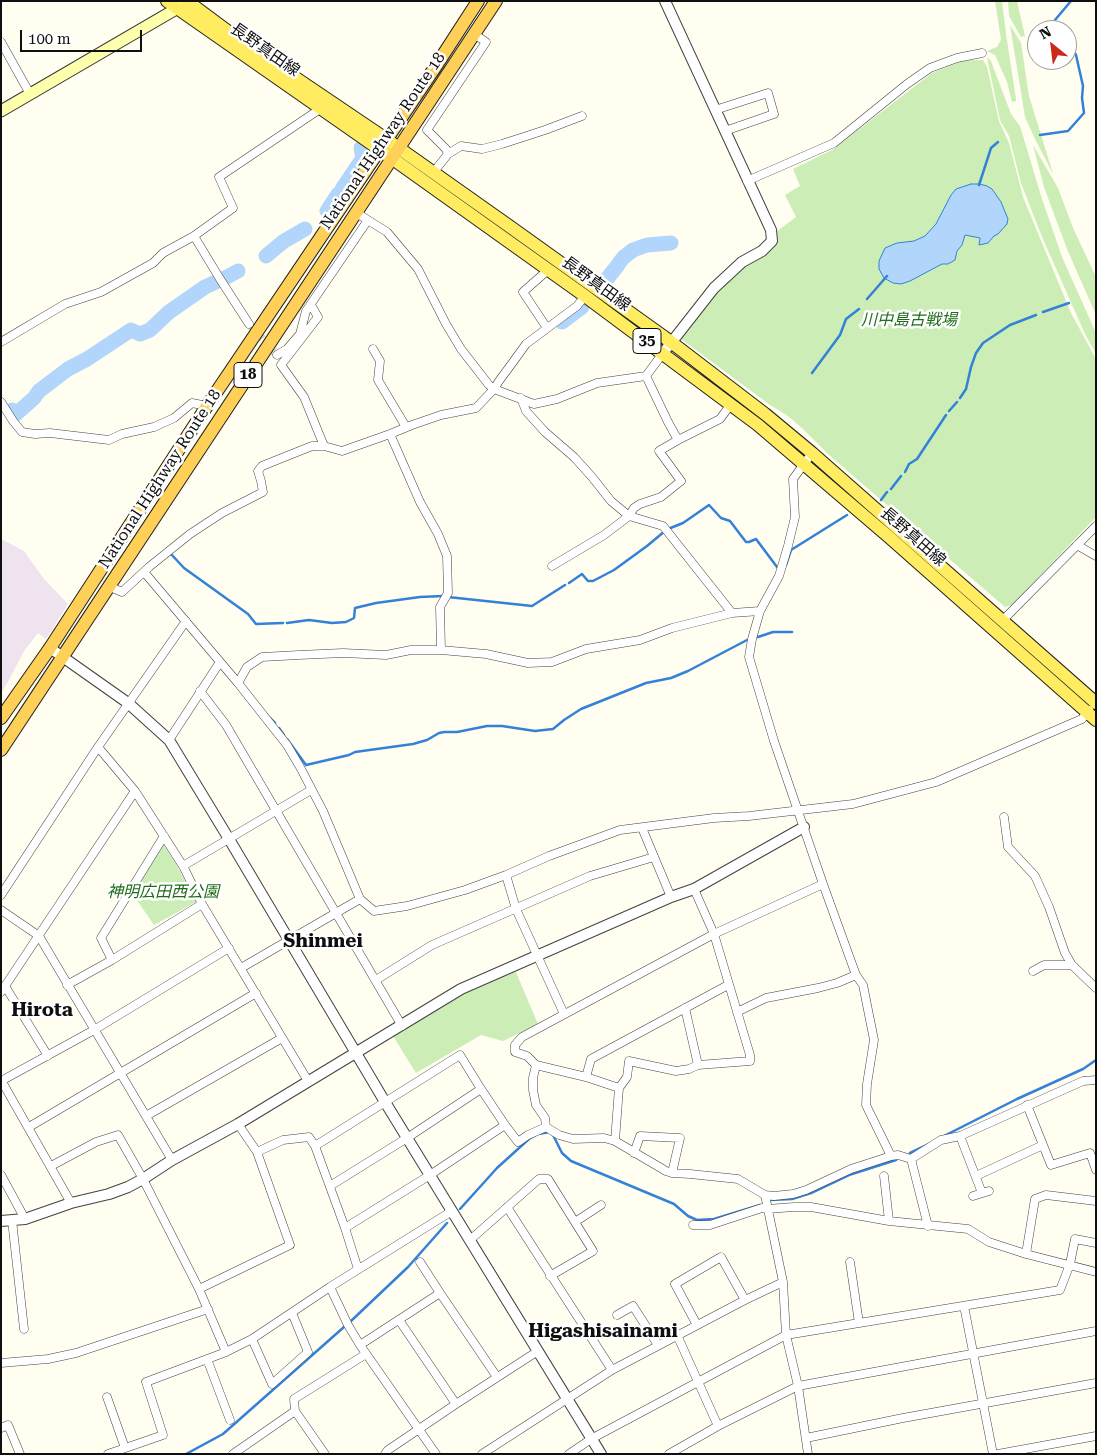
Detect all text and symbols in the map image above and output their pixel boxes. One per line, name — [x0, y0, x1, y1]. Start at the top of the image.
street label: 長野真田線 — [227, 19, 303, 81]
scale bar — [22, 20, 145, 52]
north arrow — [1027, 20, 1077, 70]
text: N — [1037, 23, 1054, 42]
text: 100 m — [28, 30, 71, 48]
street label: National Highway Route 18 — [316, 49, 450, 233]
street label: 長野真田線 — [558, 253, 634, 315]
park label: 川中島古戦場 — [861, 310, 957, 330]
road number: 35 — [633, 328, 661, 354]
road number: 18 — [234, 362, 262, 388]
street label: National Highway Route 18 — [95, 386, 225, 572]
street label: 長野真田線 — [877, 504, 949, 570]
park label: 神明広田西公園 — [107, 882, 219, 902]
district label: Shinmei — [283, 930, 363, 952]
district label: Hirota — [11, 999, 73, 1021]
district label: Higashisainami — [528, 1320, 678, 1342]

